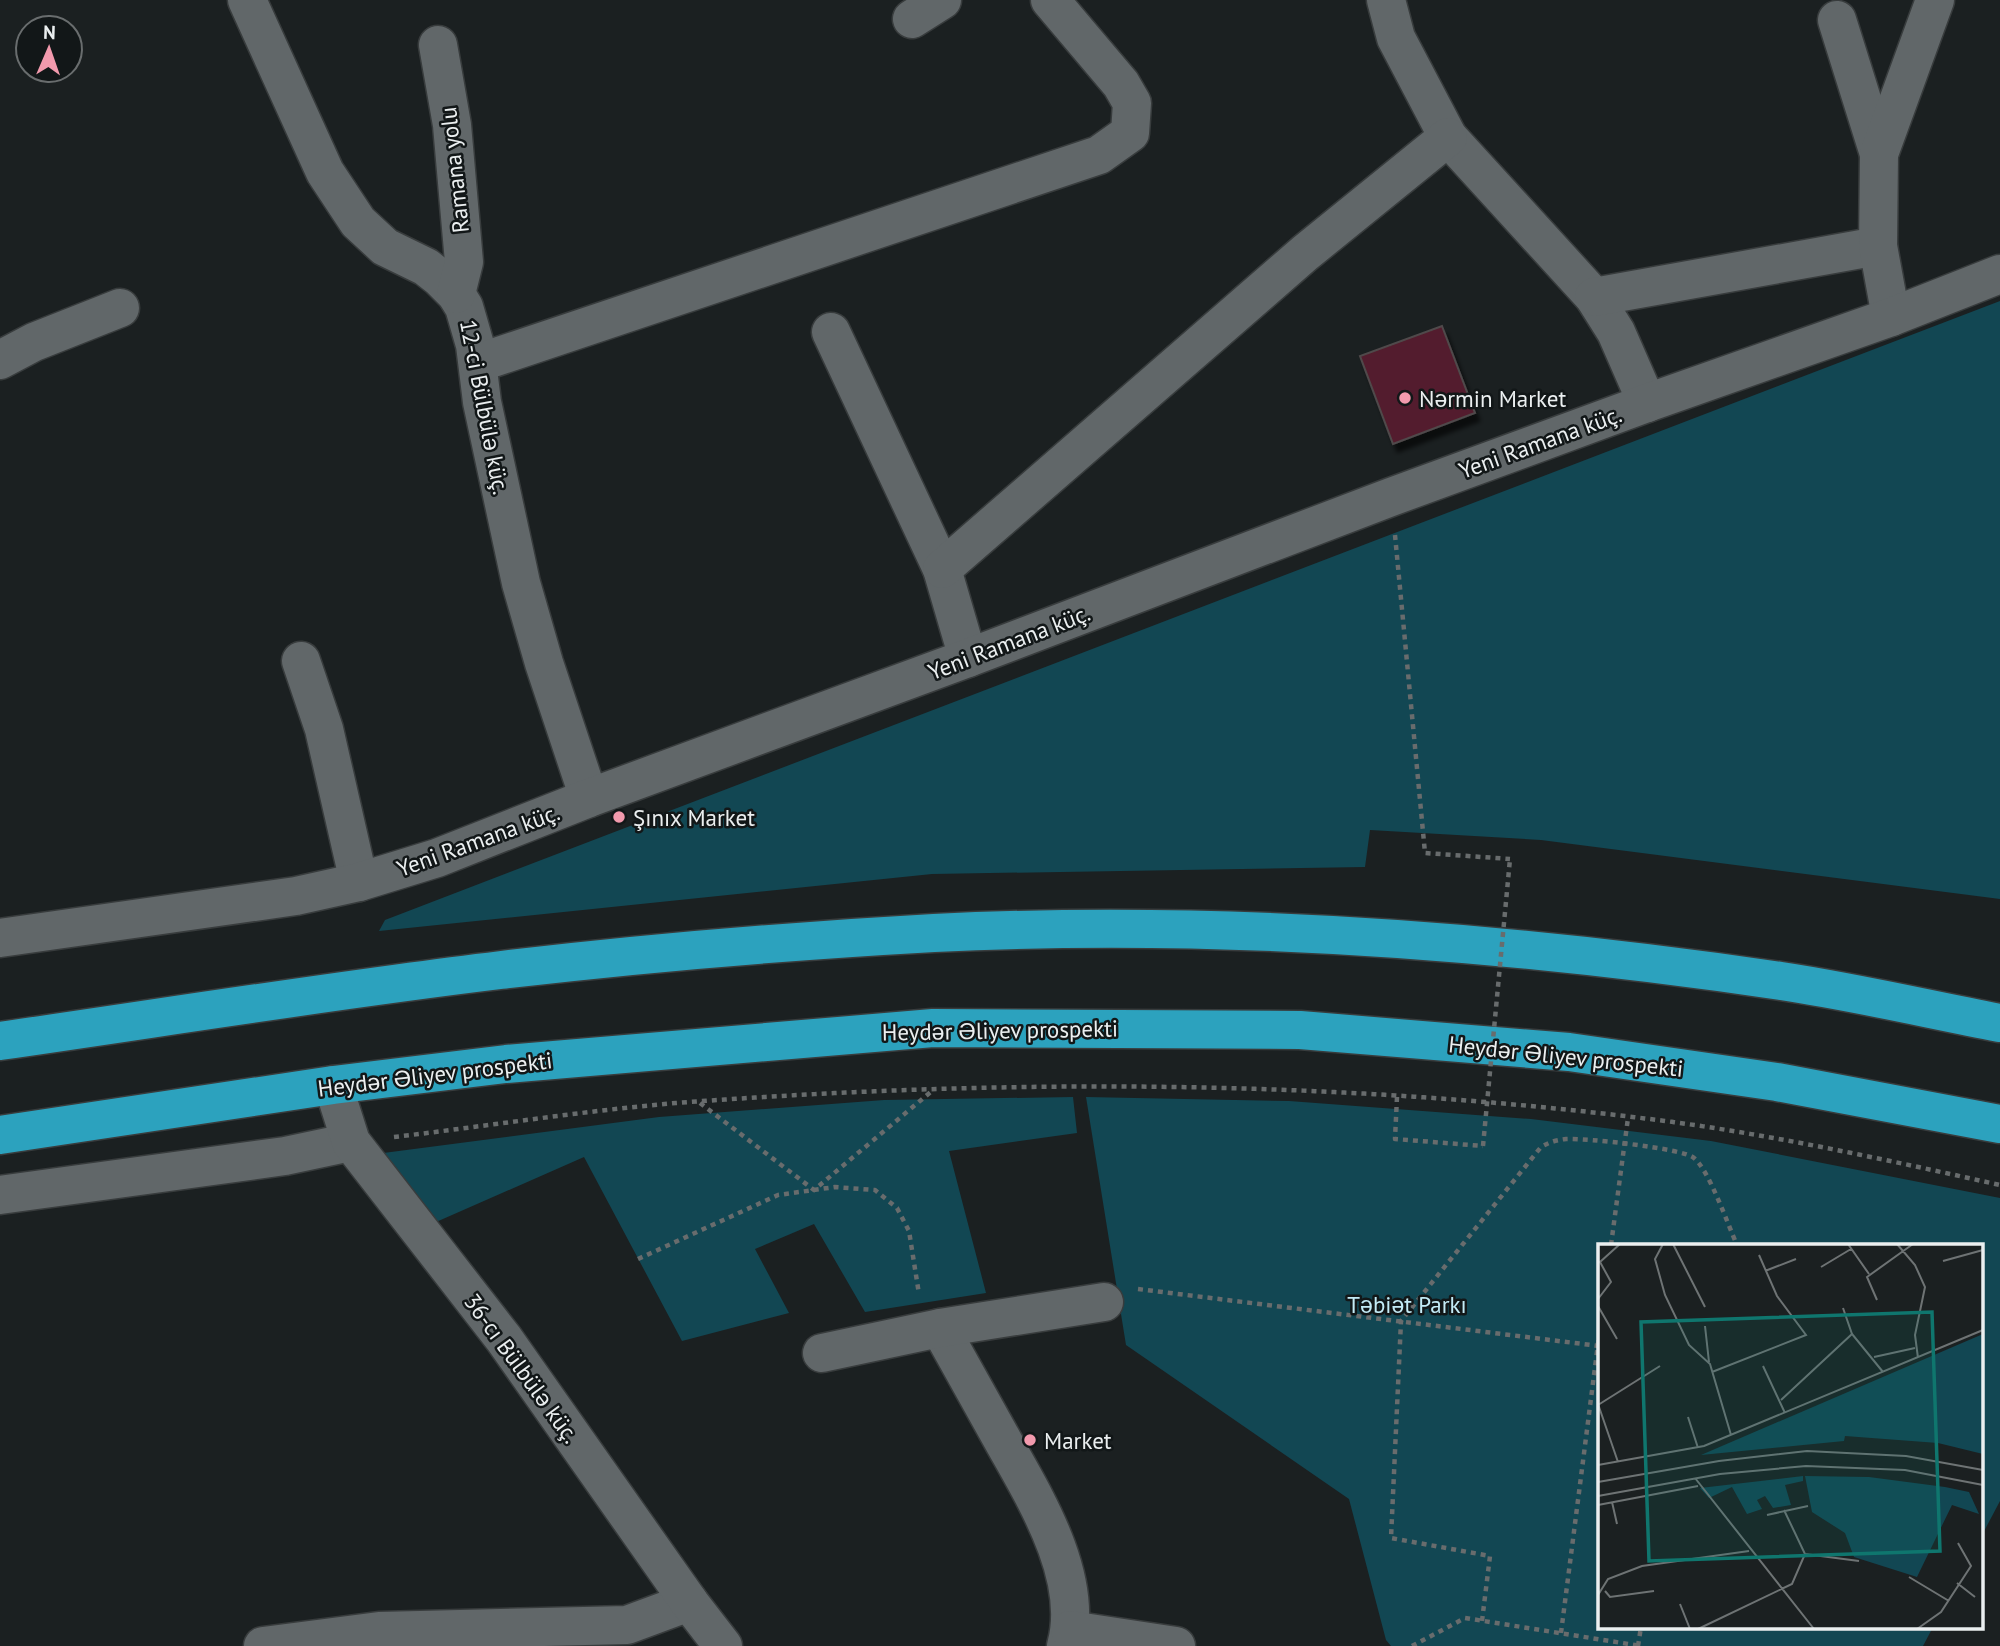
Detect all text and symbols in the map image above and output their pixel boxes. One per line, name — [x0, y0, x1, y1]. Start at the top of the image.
north arrow — [14, 14, 84, 84]
text: N — [43, 20, 56, 44]
street label: Ramana yolu — [433, 105, 475, 235]
street label: 12-ci Bülbülə küç. — [454, 317, 516, 497]
place label: Nərmin Market — [1419, 384, 1566, 413]
marker: Nərmin Market — [1397, 390, 1413, 406]
street label: Yeni Ramana küç. — [1455, 399, 1625, 485]
street label: Yeni Ramana küç. — [924, 598, 1094, 686]
street label: Yeni Ramana küç. — [393, 797, 563, 883]
place label: Şınıx Market — [633, 803, 755, 832]
marker: Şınıx Market — [611, 809, 627, 825]
street label: Heydər Əliyev prospekti — [882, 1013, 1118, 1047]
street label: Heydər Əliyev prospekti — [1447, 1029, 1685, 1083]
street label: Heydər Əliyev prospekti — [316, 1045, 554, 1103]
inset map — [1598, 1244, 1982, 1628]
street label: 36-cı Bülbülə küç. — [458, 1288, 586, 1448]
park label: Təbiət Parkı — [1347, 1290, 1467, 1319]
place label: Market — [1044, 1426, 1112, 1455]
marker: Market — [1022, 1432, 1038, 1448]

